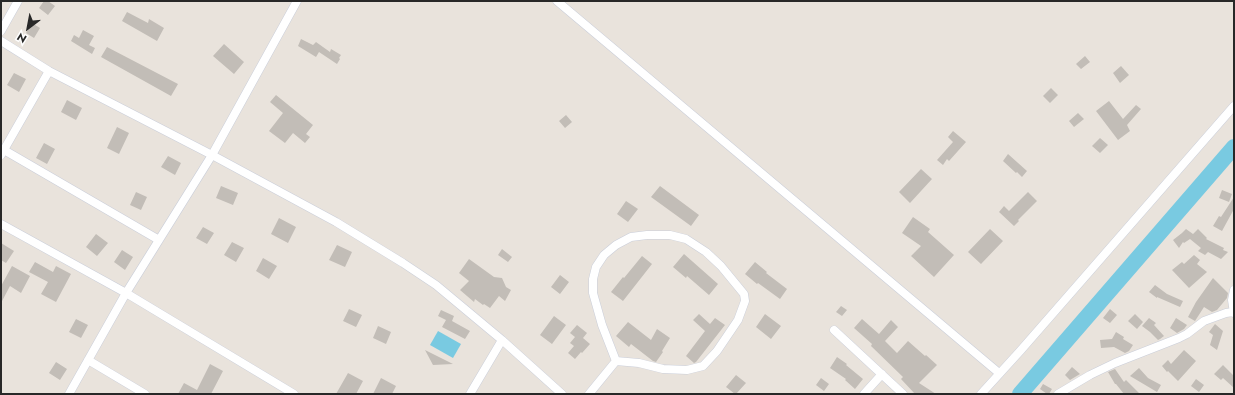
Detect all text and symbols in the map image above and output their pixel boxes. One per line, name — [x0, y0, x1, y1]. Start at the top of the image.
north arrow — [8, 8, 48, 48]
text: N — [14, 29, 30, 47]

